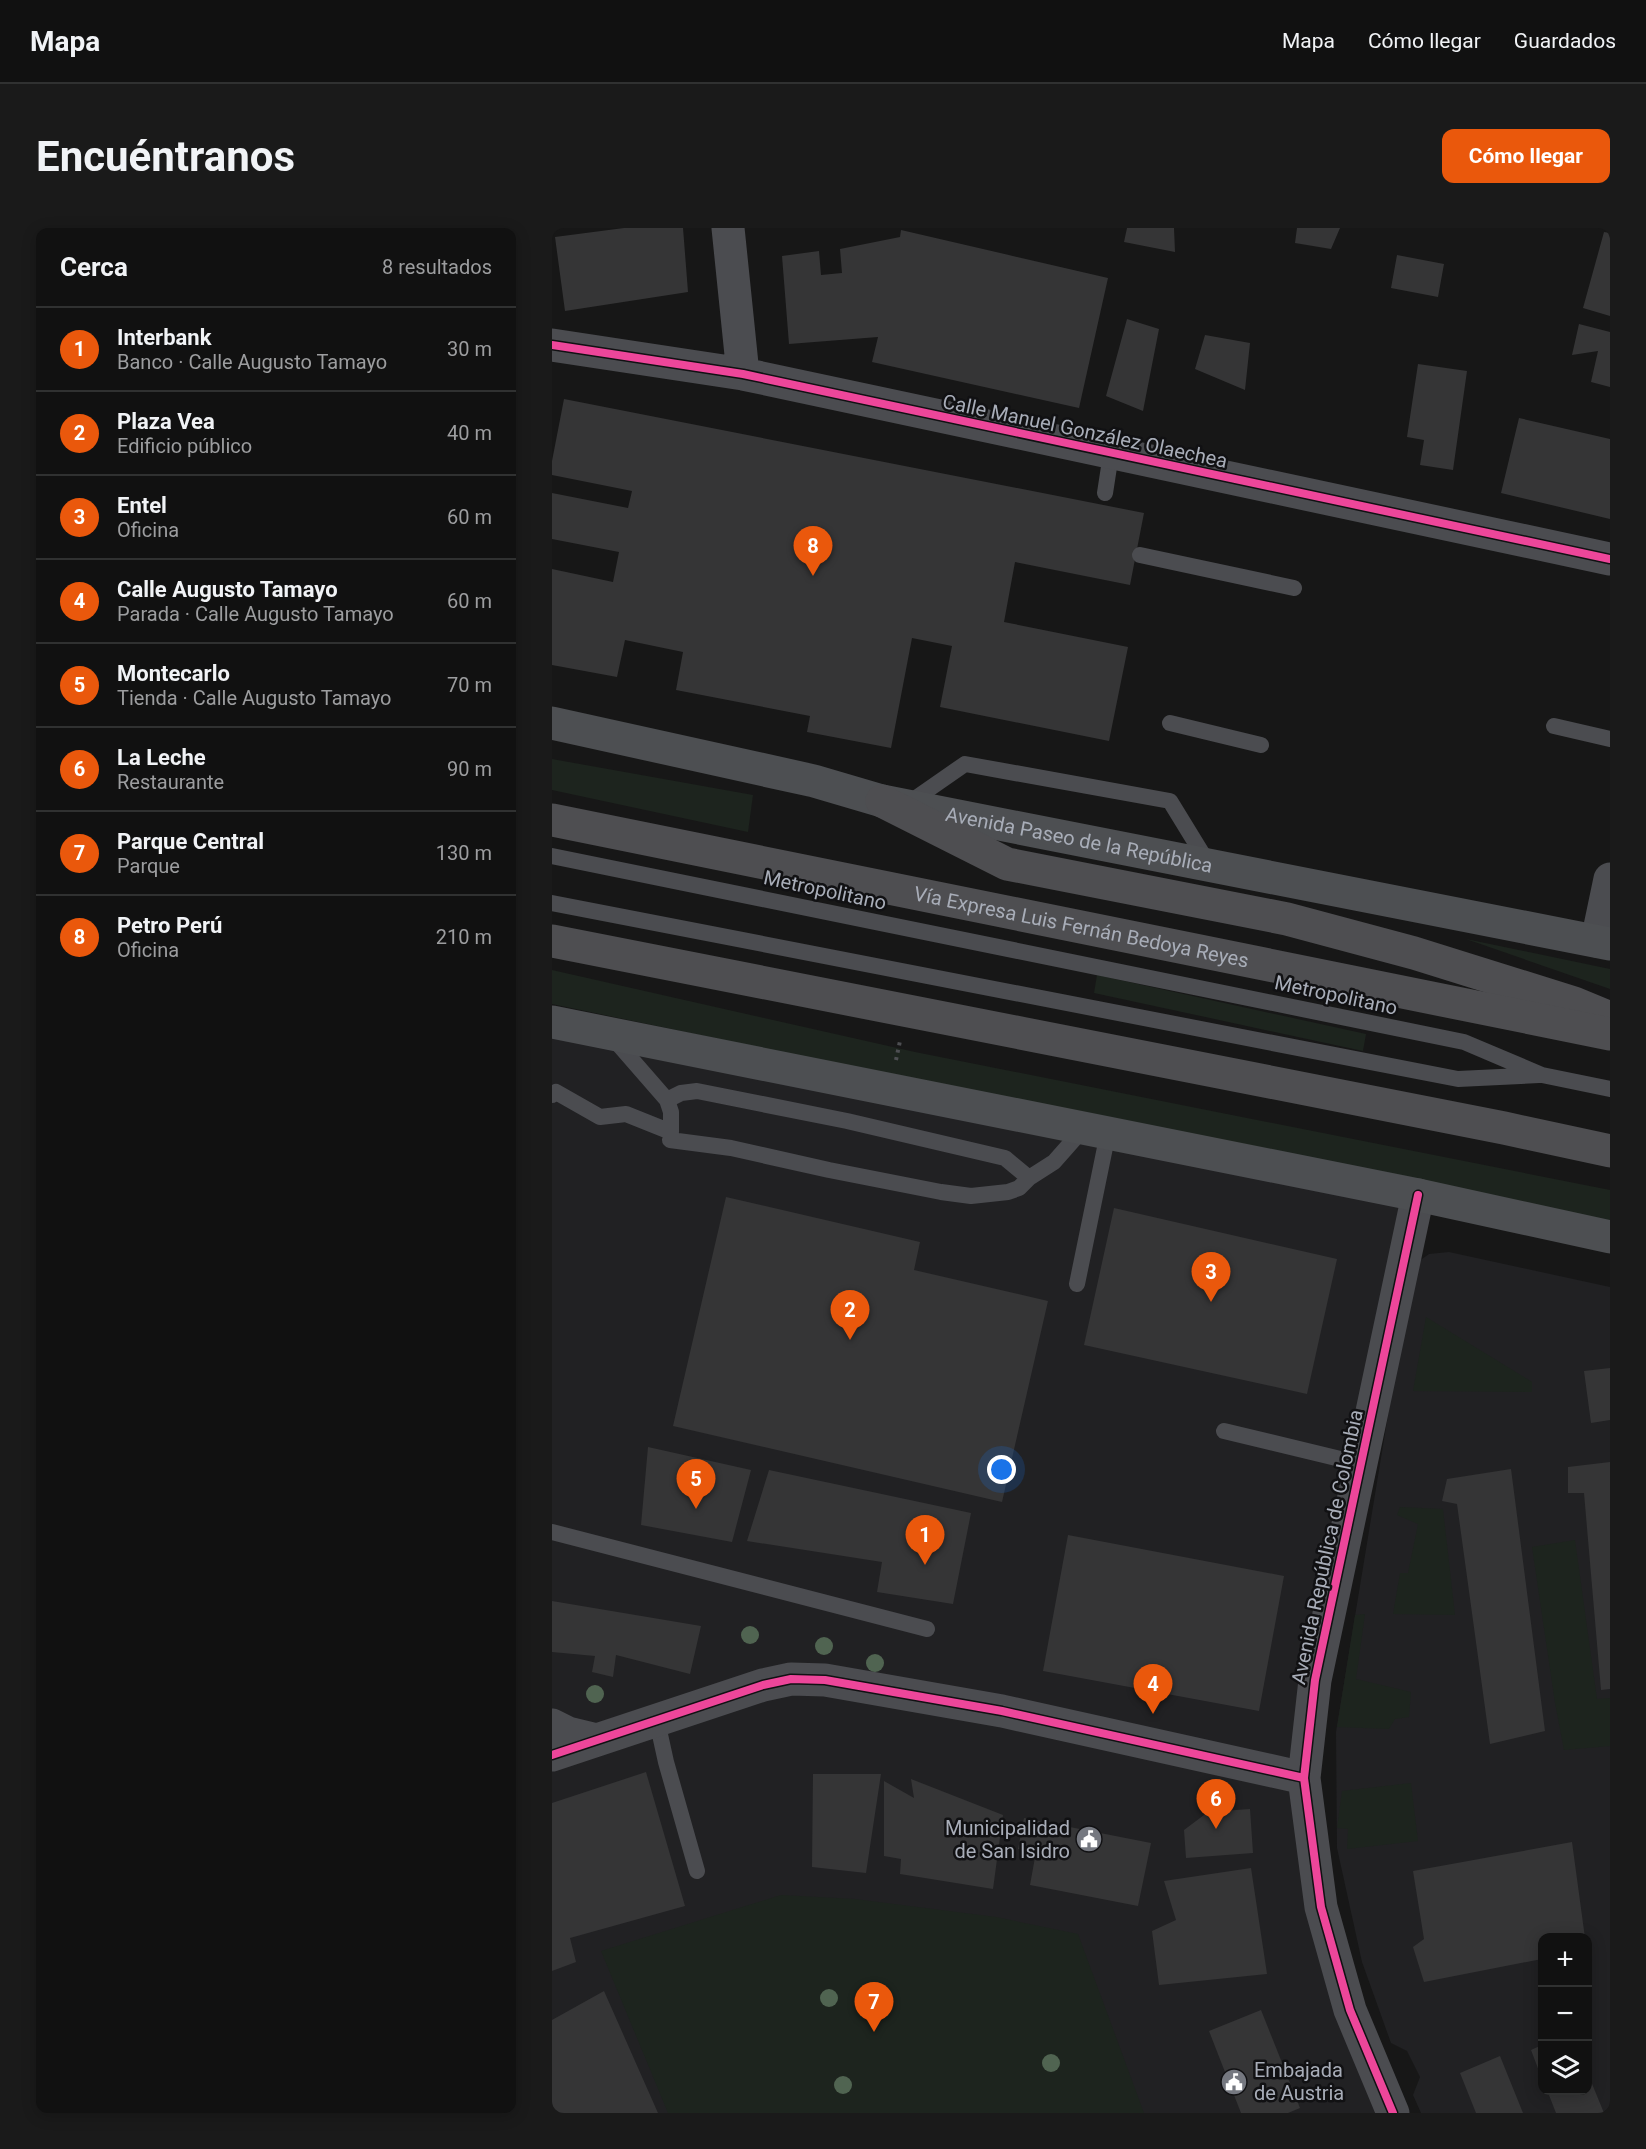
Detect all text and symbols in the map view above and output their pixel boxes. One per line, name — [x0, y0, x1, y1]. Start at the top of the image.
text: Mapa — [30, 25, 100, 58]
text: Mapa — [1282, 29, 1335, 53]
text: Cómo llegar — [1368, 29, 1481, 53]
text: Guardados — [1514, 29, 1616, 53]
button: Cómo llegar — [1442, 129, 1610, 183]
text: Encuéntranos — [36, 132, 295, 181]
text: Cerca — [60, 252, 128, 282]
text: 8 resultados — [382, 255, 492, 279]
text: Interbank — [117, 325, 211, 350]
text: 1 — [74, 337, 85, 361]
text: 30 m — [447, 337, 492, 361]
text: Banco · Calle Augusto Tamayo — [117, 350, 387, 374]
street label: Calle Manuel González Olaechea — [941, 389, 1229, 473]
text: Plaza Vea — [117, 409, 215, 434]
text: 2 — [74, 421, 85, 445]
text: 40 m — [447, 421, 492, 445]
text: Edificio público — [117, 434, 252, 458]
text: Entel — [117, 493, 167, 518]
text: 3 — [74, 505, 85, 529]
text: 60 m — [447, 505, 492, 529]
text: Oficina — [117, 518, 179, 542]
pin: 8 — [794, 526, 832, 576]
text: Calle Augusto Tamayo — [117, 577, 338, 602]
text: 4 — [74, 589, 85, 613]
text: 60 m — [447, 589, 492, 613]
text: Parada · Calle Augusto Tamayo — [117, 602, 394, 626]
text: Montecarlo — [117, 661, 230, 686]
text: 5 — [74, 673, 85, 697]
text: 70 m — [447, 673, 492, 697]
text: Tienda · Calle Augusto Tamayo — [117, 686, 392, 710]
text: La Leche — [117, 745, 206, 770]
text: 6 — [74, 757, 85, 781]
text: 90 m — [447, 757, 492, 781]
text: Restaurante — [117, 770, 224, 794]
street label: Avenida Paseo de la República — [943, 802, 1215, 878]
text: Parque Central — [117, 829, 264, 854]
text: 7 — [74, 841, 85, 865]
text: 130 m — [436, 841, 492, 865]
text: Parque — [117, 854, 180, 878]
street label: Metropolitano — [761, 865, 889, 915]
street label: Vía Expresa Luis Fernán Bedoya Reyes — [912, 881, 1251, 973]
text: Petro Perú — [117, 913, 222, 938]
text: 8 — [74, 925, 85, 949]
text: 210 m — [436, 925, 492, 949]
text: Oficina — [117, 938, 179, 962]
street label: Metropolitano — [1272, 970, 1400, 1020]
pin: 3 — [1192, 1252, 1230, 1302]
pin: 2 — [830, 1290, 870, 1340]
street label: Avenida República de Colombia — [1286, 1407, 1368, 1687]
your location — [987, 1455, 1016, 1484]
pin: 5 — [676, 1460, 716, 1509]
pin: 1 — [906, 1516, 944, 1565]
pin: 4 — [1134, 1664, 1172, 1714]
pin: 6 — [1196, 1780, 1236, 1829]
place label: Municipalidad de San Isidro — [945, 1816, 1070, 1863]
public building icon: Municipalidad de San Isidro — [1074, 1824, 1104, 1854]
map controls — [1538, 1933, 1592, 2095]
button: + — [1538, 1933, 1592, 1987]
pin: 7 — [854, 1982, 894, 2032]
button: − — [1538, 1987, 1592, 2041]
button: layers — [1538, 2041, 1592, 2095]
place label: Embajada de Austria — [1254, 2058, 1344, 2105]
public building icon: Embajada de Austria — [1219, 2067, 1249, 2097]

